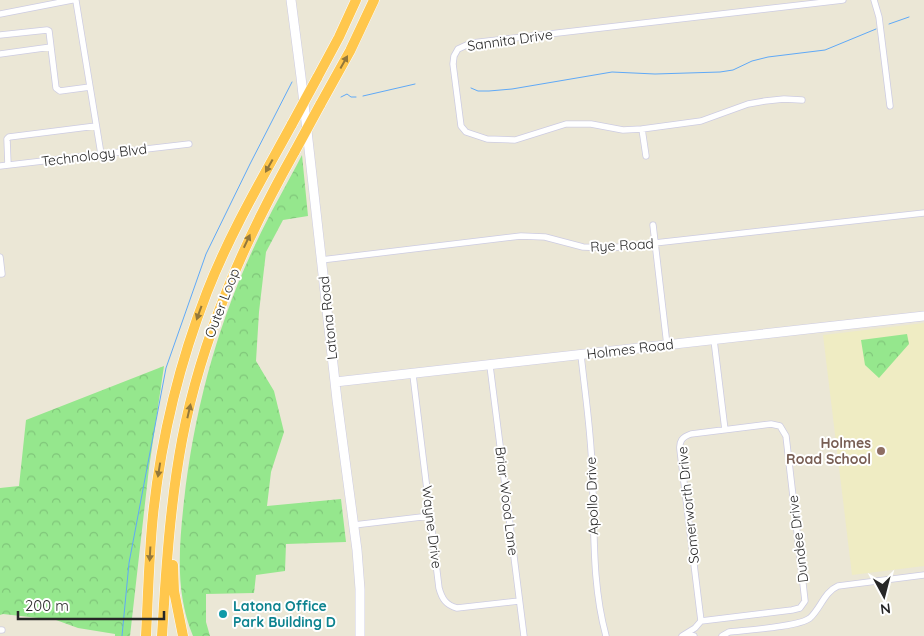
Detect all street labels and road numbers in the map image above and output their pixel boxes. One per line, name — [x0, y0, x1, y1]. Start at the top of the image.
street label: Sannita Drive — [466, 25, 554, 55]
street label: Technology Blvd — [40, 140, 148, 170]
street label: Rye Road — [590, 234, 654, 256]
street label: Outer Loop — [200, 266, 244, 340]
street label: Latona Road — [315, 275, 341, 361]
street label: Holmes Road — [585, 335, 675, 363]
street label: Briar Wood Lane — [491, 445, 523, 557]
street label: Somerworth Drive — [673, 445, 703, 564]
street label: Apollo Drive — [582, 456, 602, 535]
street label: Wayne Drive — [418, 485, 446, 570]
street label: Dundee Drive — [784, 494, 812, 584]

